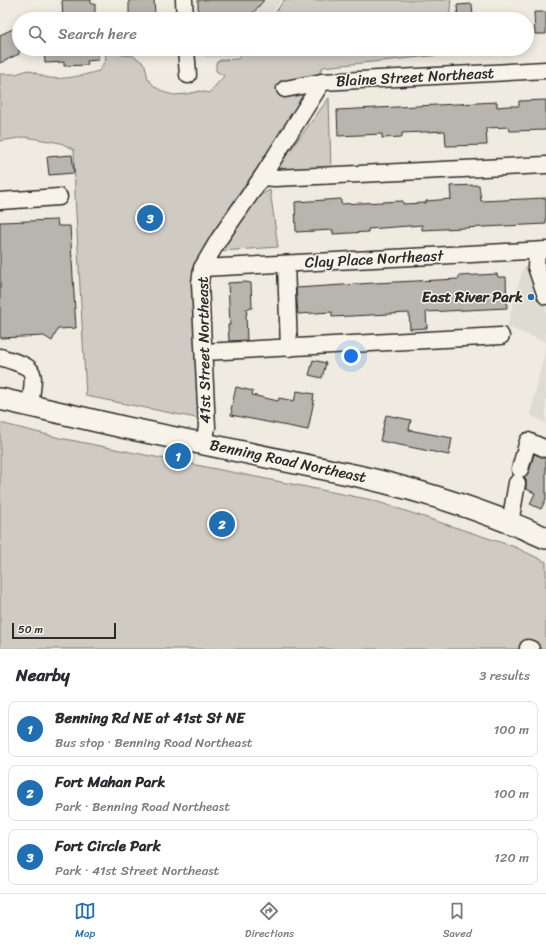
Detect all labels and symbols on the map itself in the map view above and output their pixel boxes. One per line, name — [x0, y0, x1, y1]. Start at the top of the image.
street label: Blaine Street Northeast — [335, 60, 495, 94]
pin: 3 — [137, 203, 163, 233]
street label: Clay Place Northeast — [304, 242, 445, 276]
street label: 41st Street Northeast — [190, 276, 218, 424]
place label: East River Park — [422, 284, 523, 310]
marker: East River Park — [526, 292, 536, 302]
your location — [341, 346, 361, 366]
street label: Benning Road Northeast — [207, 432, 369, 490]
pin: 1 — [165, 441, 191, 471]
pin: 2 — [209, 509, 235, 539]
scale bar — [12, 621, 116, 640]

